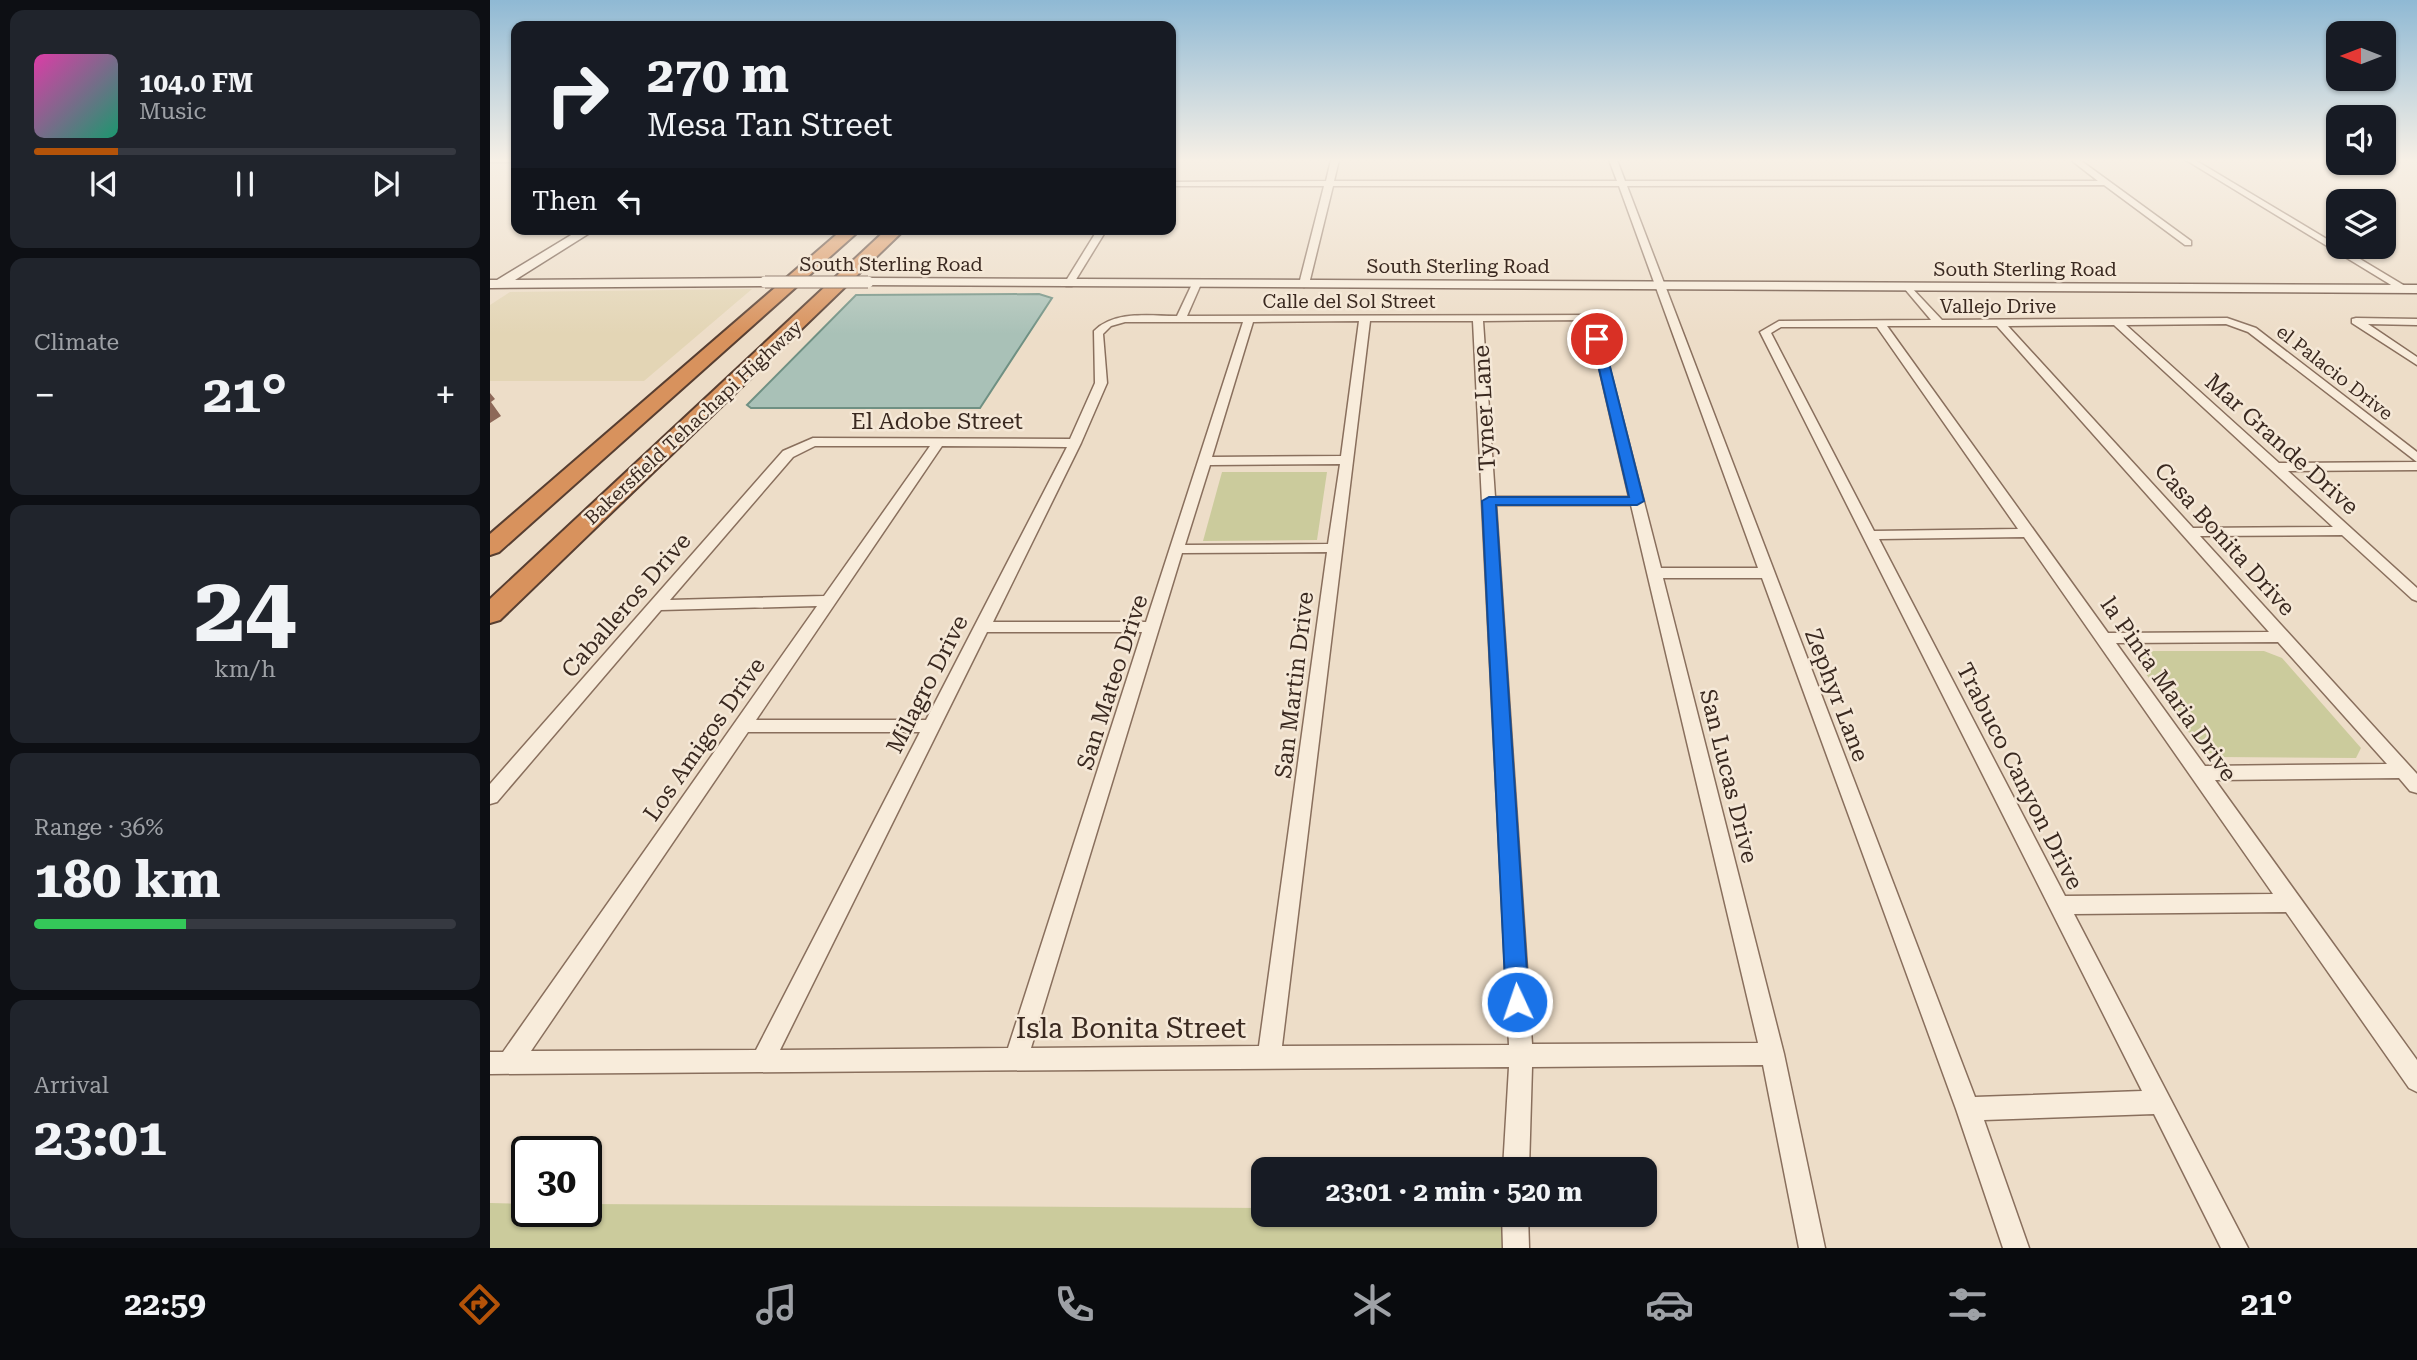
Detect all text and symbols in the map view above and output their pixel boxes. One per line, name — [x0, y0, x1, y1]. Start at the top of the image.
north arrow — [2326, 21, 2396, 91]
map controls — [2326, 21, 2396, 259]
text: 270 m — [647, 47, 789, 104]
icon: right — [532, 49, 623, 140]
text: 104.0 FM — [139, 68, 253, 98]
text: Music — [139, 98, 206, 125]
button: sound — [2326, 105, 2396, 175]
text: Mesa Tan Street — [647, 106, 892, 144]
icon: previous — [85, 165, 123, 203]
icon: pause — [226, 165, 264, 203]
icon: next — [367, 165, 405, 203]
icon: left — [611, 182, 649, 220]
text: Then — [532, 186, 597, 216]
button: layers — [2326, 189, 2396, 259]
street label: South Sterling Road — [799, 253, 983, 276]
street label: South Sterling Road — [1366, 255, 1550, 278]
street label: South Sterling Road — [1933, 258, 2117, 281]
street label: Calle del Sol Street — [1263, 290, 1435, 313]
street label: Vallejo Drive — [1940, 295, 2056, 318]
pin — [1567, 309, 1627, 369]
street label: Bakersfield Tehachapi Highway — [580, 315, 808, 529]
icon: arrive — [1578, 320, 1616, 358]
street label: el Palacio Drive — [2272, 320, 2398, 425]
text: Climate — [34, 329, 119, 356]
street label: Tyner Lane — [1468, 344, 1501, 472]
text: 21° — [203, 364, 287, 425]
street label: Mar Grande Drive — [2199, 368, 2364, 520]
text: − — [34, 373, 55, 417]
text: + — [435, 373, 456, 417]
street label: El Adobe Street — [851, 408, 1023, 435]
street label: Casa Bonita Drive — [2149, 457, 2300, 621]
street label: Caballeros Drive — [556, 527, 697, 683]
text: 24 — [194, 557, 296, 663]
street label: San Martin Drive — [1270, 590, 1319, 780]
street label: San Mateo Drive — [1071, 591, 1154, 773]
street label: la Pinta Maria Drive — [2095, 592, 2242, 787]
street label: Milagro Drive — [881, 611, 974, 758]
street label: Zephyr Lane — [1799, 625, 1874, 765]
street label: Los Amigos Drive — [638, 652, 771, 826]
text: km/h — [214, 656, 276, 683]
street label: Trabuco Canyon Drive — [1951, 659, 2088, 894]
street label: San Lucas Drive — [1694, 686, 1763, 866]
text: Range · 36% — [34, 814, 163, 841]
text: 180 km — [34, 849, 221, 910]
position arrow — [1480, 965, 1554, 1039]
street label: Isla Bonita Street — [1016, 1012, 1246, 1045]
text: Arrival — [34, 1072, 109, 1099]
text: 23:01 — [34, 1107, 167, 1168]
speed limit sign: 30 — [511, 1136, 602, 1227]
text: 23:01 · 2 min · 520 m — [1326, 1177, 1582, 1207]
icon: directions — [455, 1280, 504, 1329]
icon: music — [752, 1280, 801, 1329]
icon: phone — [1050, 1280, 1099, 1329]
icon: climate — [1348, 1280, 1397, 1329]
icon: car — [1645, 1280, 1694, 1329]
icon: filters — [1943, 1280, 1992, 1329]
text: 22:59 — [124, 1285, 206, 1323]
text: 21° — [2241, 1285, 2293, 1323]

